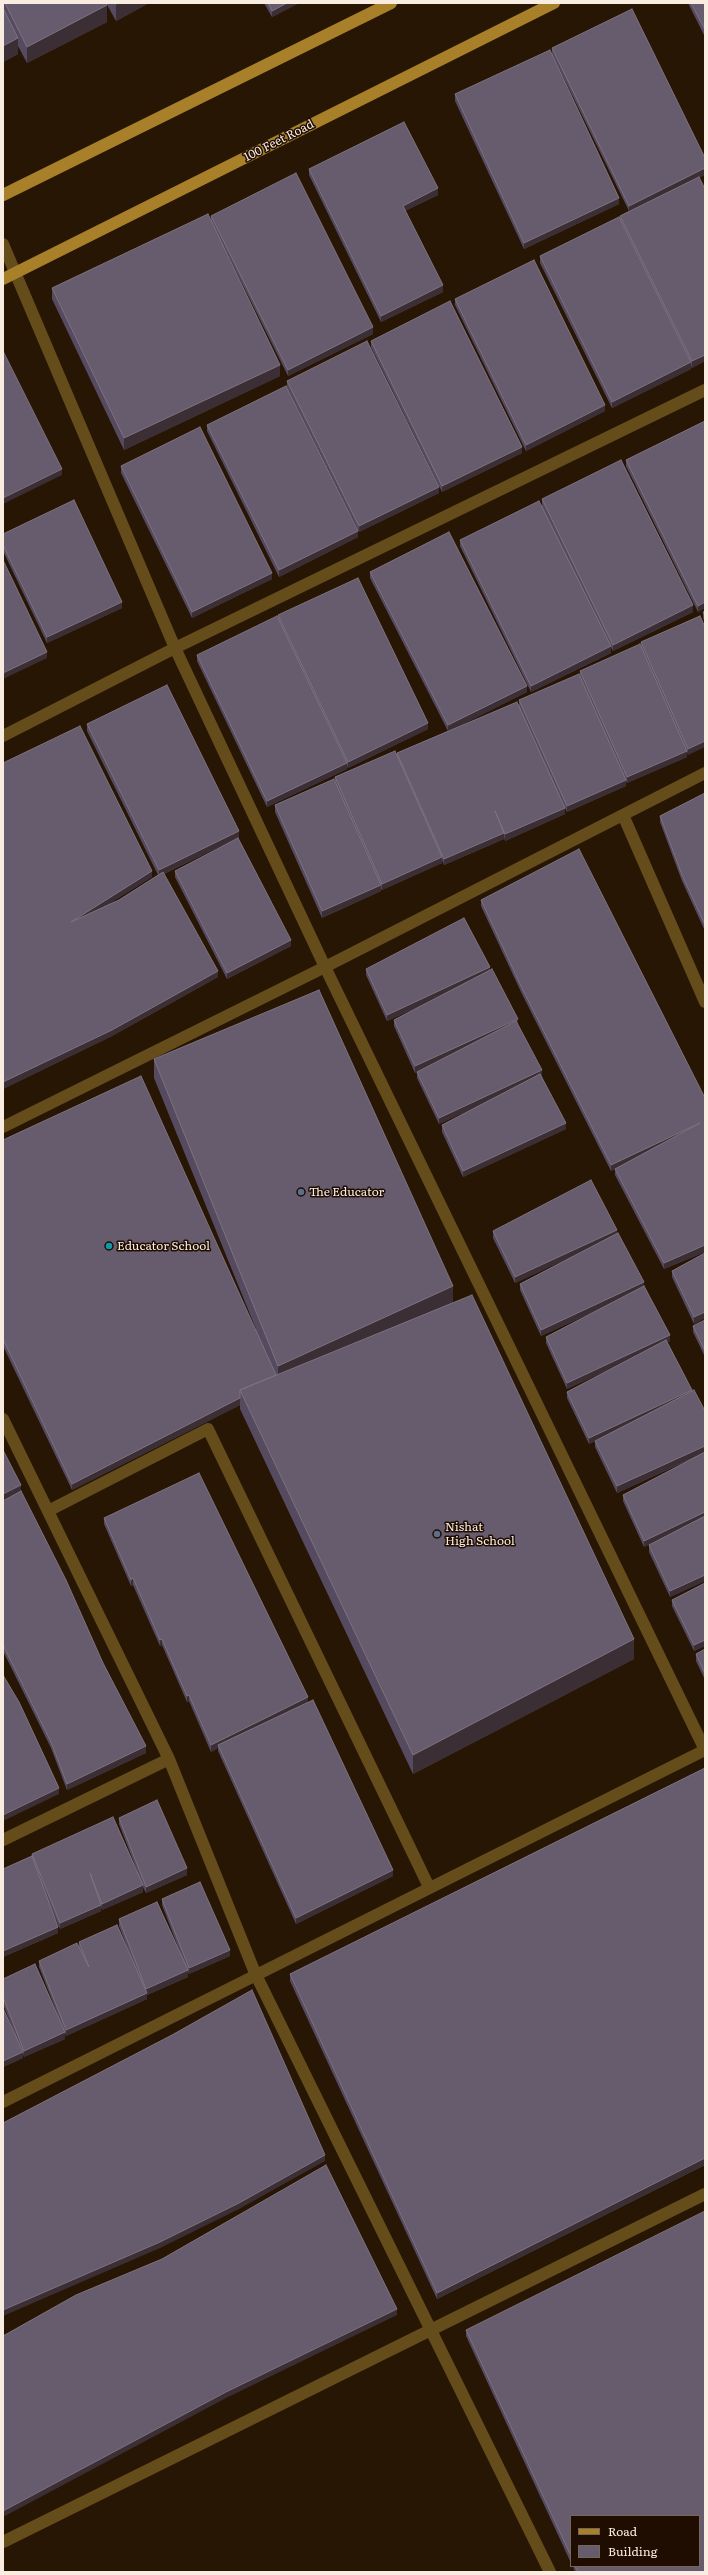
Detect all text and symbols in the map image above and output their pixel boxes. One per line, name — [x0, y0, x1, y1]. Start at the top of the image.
street label: 100 Feet Road — [242, 117, 316, 165]
place label: The Educator — [309, 1185, 384, 1199]
marker: The Educator — [296, 1187, 306, 1197]
place label: Educator School — [117, 1239, 210, 1253]
marker: Educator School — [104, 1241, 114, 1251]
place label: Nishat High School — [445, 1520, 515, 1548]
marker: Nishat High School — [432, 1529, 442, 1539]
legend — [570, 2515, 700, 2567]
text: Road — [608, 2522, 637, 2540]
text: Building — [608, 2542, 657, 2560]

